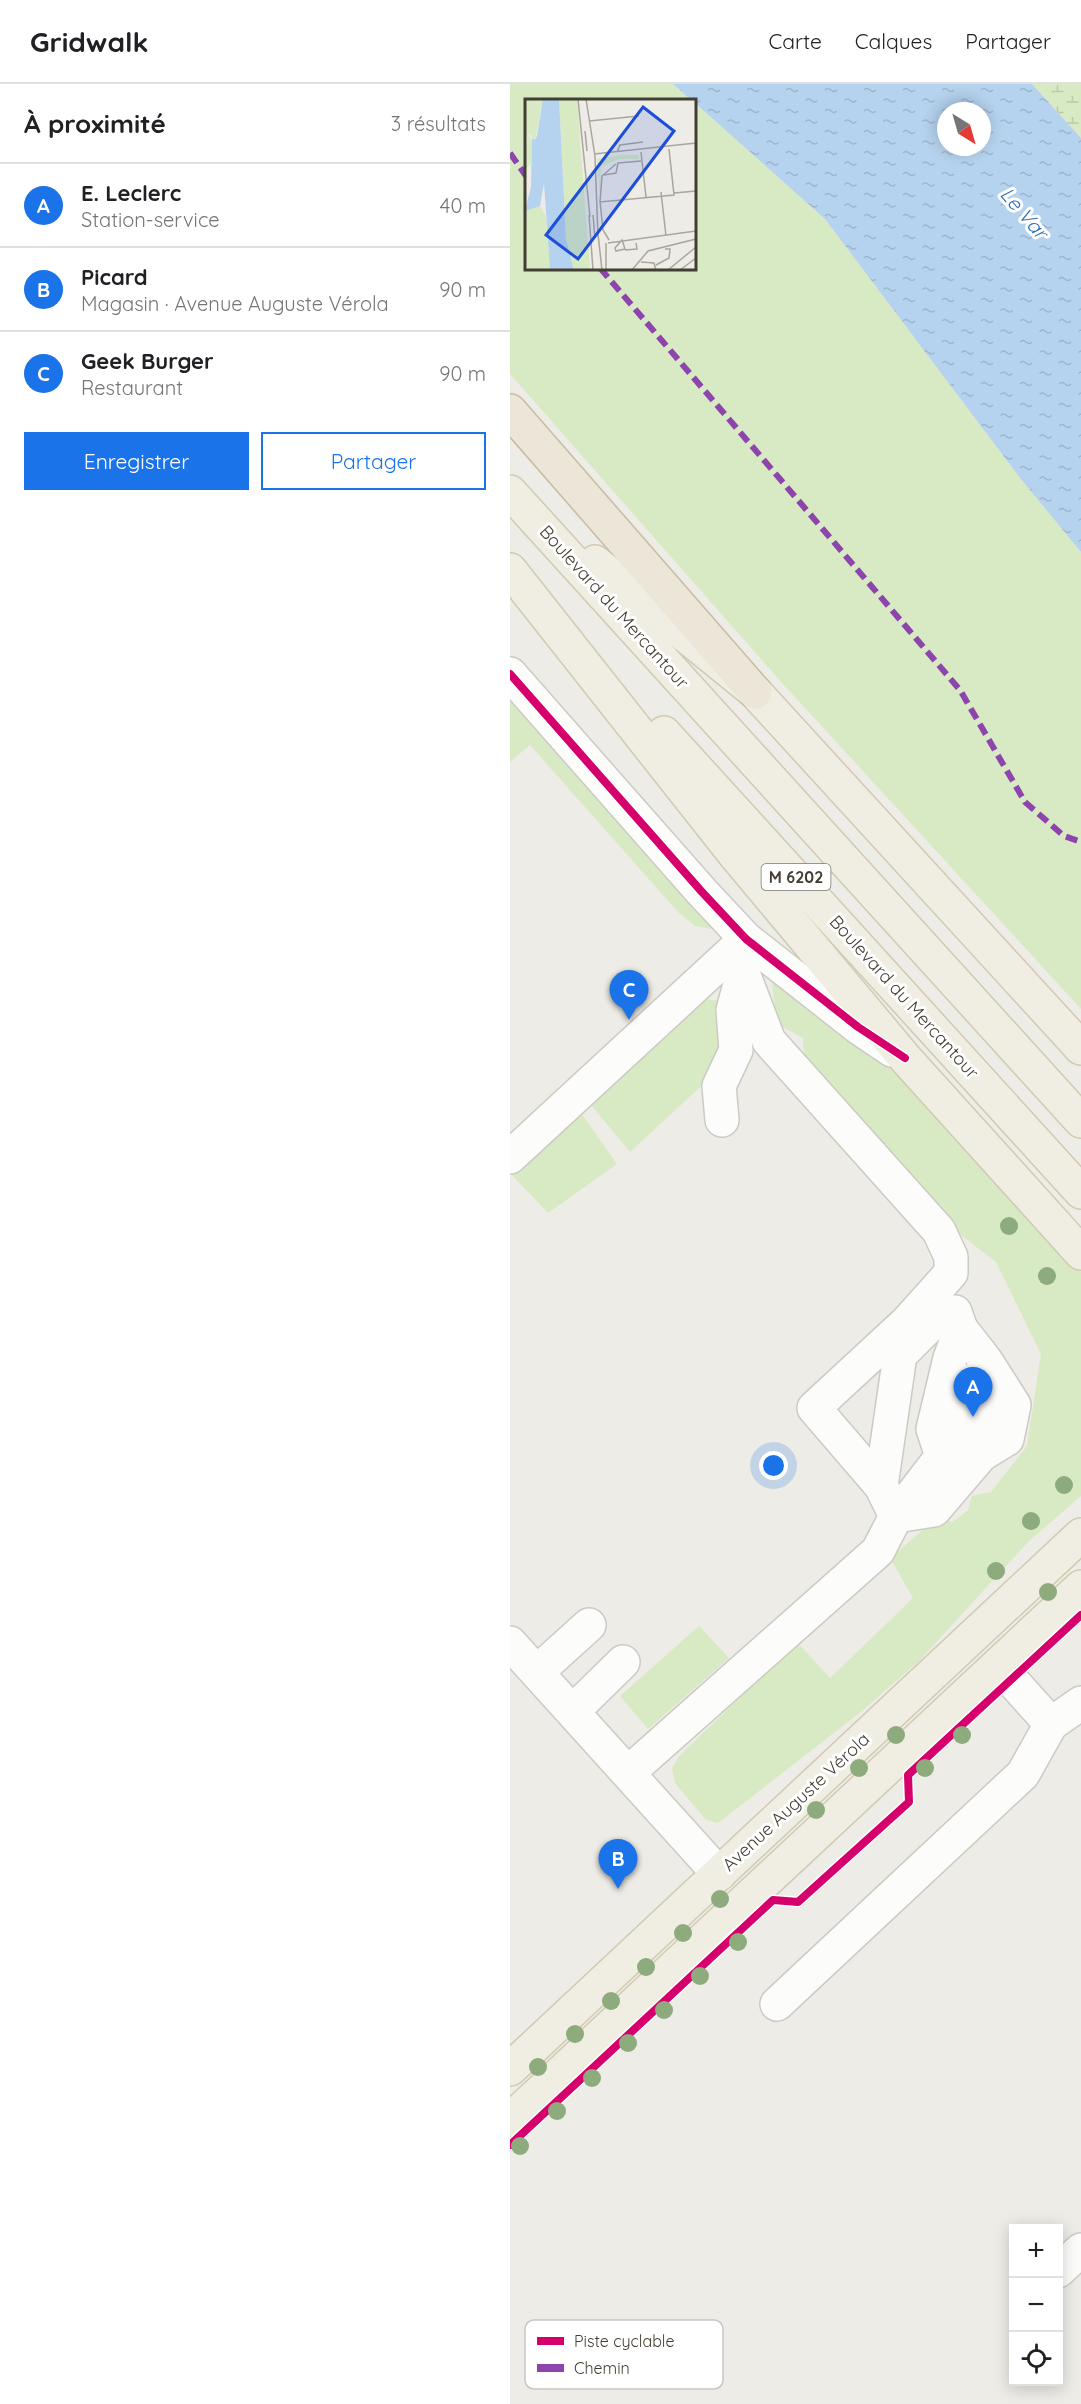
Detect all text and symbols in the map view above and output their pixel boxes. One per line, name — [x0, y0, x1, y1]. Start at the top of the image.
text: Gridwalk — [30, 24, 149, 59]
text: Carte — [768, 28, 822, 54]
text: Calques — [855, 28, 932, 54]
text: Partager — [965, 28, 1051, 54]
inset map — [525, 99, 696, 270]
north arrow — [937, 102, 991, 156]
text: À proximité — [24, 107, 166, 140]
text: 3 résultats — [391, 111, 486, 136]
text: E. Leclerc — [81, 179, 181, 207]
water label: Le Var — [995, 182, 1055, 245]
text: A — [37, 193, 50, 218]
text: 40 m — [440, 193, 486, 218]
text: Station-service — [81, 207, 220, 232]
text: Picard — [81, 263, 148, 291]
text: B — [37, 277, 50, 302]
text: 90 m — [439, 277, 486, 302]
text: Magasin · Avenue Auguste Vérola — [81, 291, 389, 316]
text: Geek Burger — [81, 347, 214, 375]
text: C — [37, 361, 50, 386]
text: 90 m — [439, 361, 486, 386]
text: Restaurant — [81, 375, 183, 400]
button: Enregistrer — [24, 432, 249, 490]
button: Partager — [261, 432, 486, 490]
street label: Boulevard du Mercantour — [535, 520, 694, 693]
road number: M 6202 — [762, 864, 830, 890]
street label: Boulevard du Mercantour — [825, 910, 984, 1083]
pin: C — [610, 970, 648, 1020]
pin: A — [954, 1368, 992, 1417]
your location — [759, 1451, 788, 1480]
street label: Avenue Auguste Vérola — [717, 1727, 874, 1876]
pin: B — [598, 1840, 638, 1889]
map controls — [1009, 2224, 1063, 2386]
button: + — [1009, 2224, 1063, 2278]
button: − — [1009, 2278, 1063, 2332]
legend — [525, 2320, 723, 2389]
text: Piste cyclable — [574, 2331, 674, 2351]
button: locate — [1009, 2332, 1063, 2386]
text: Chemin — [574, 2358, 630, 2378]

